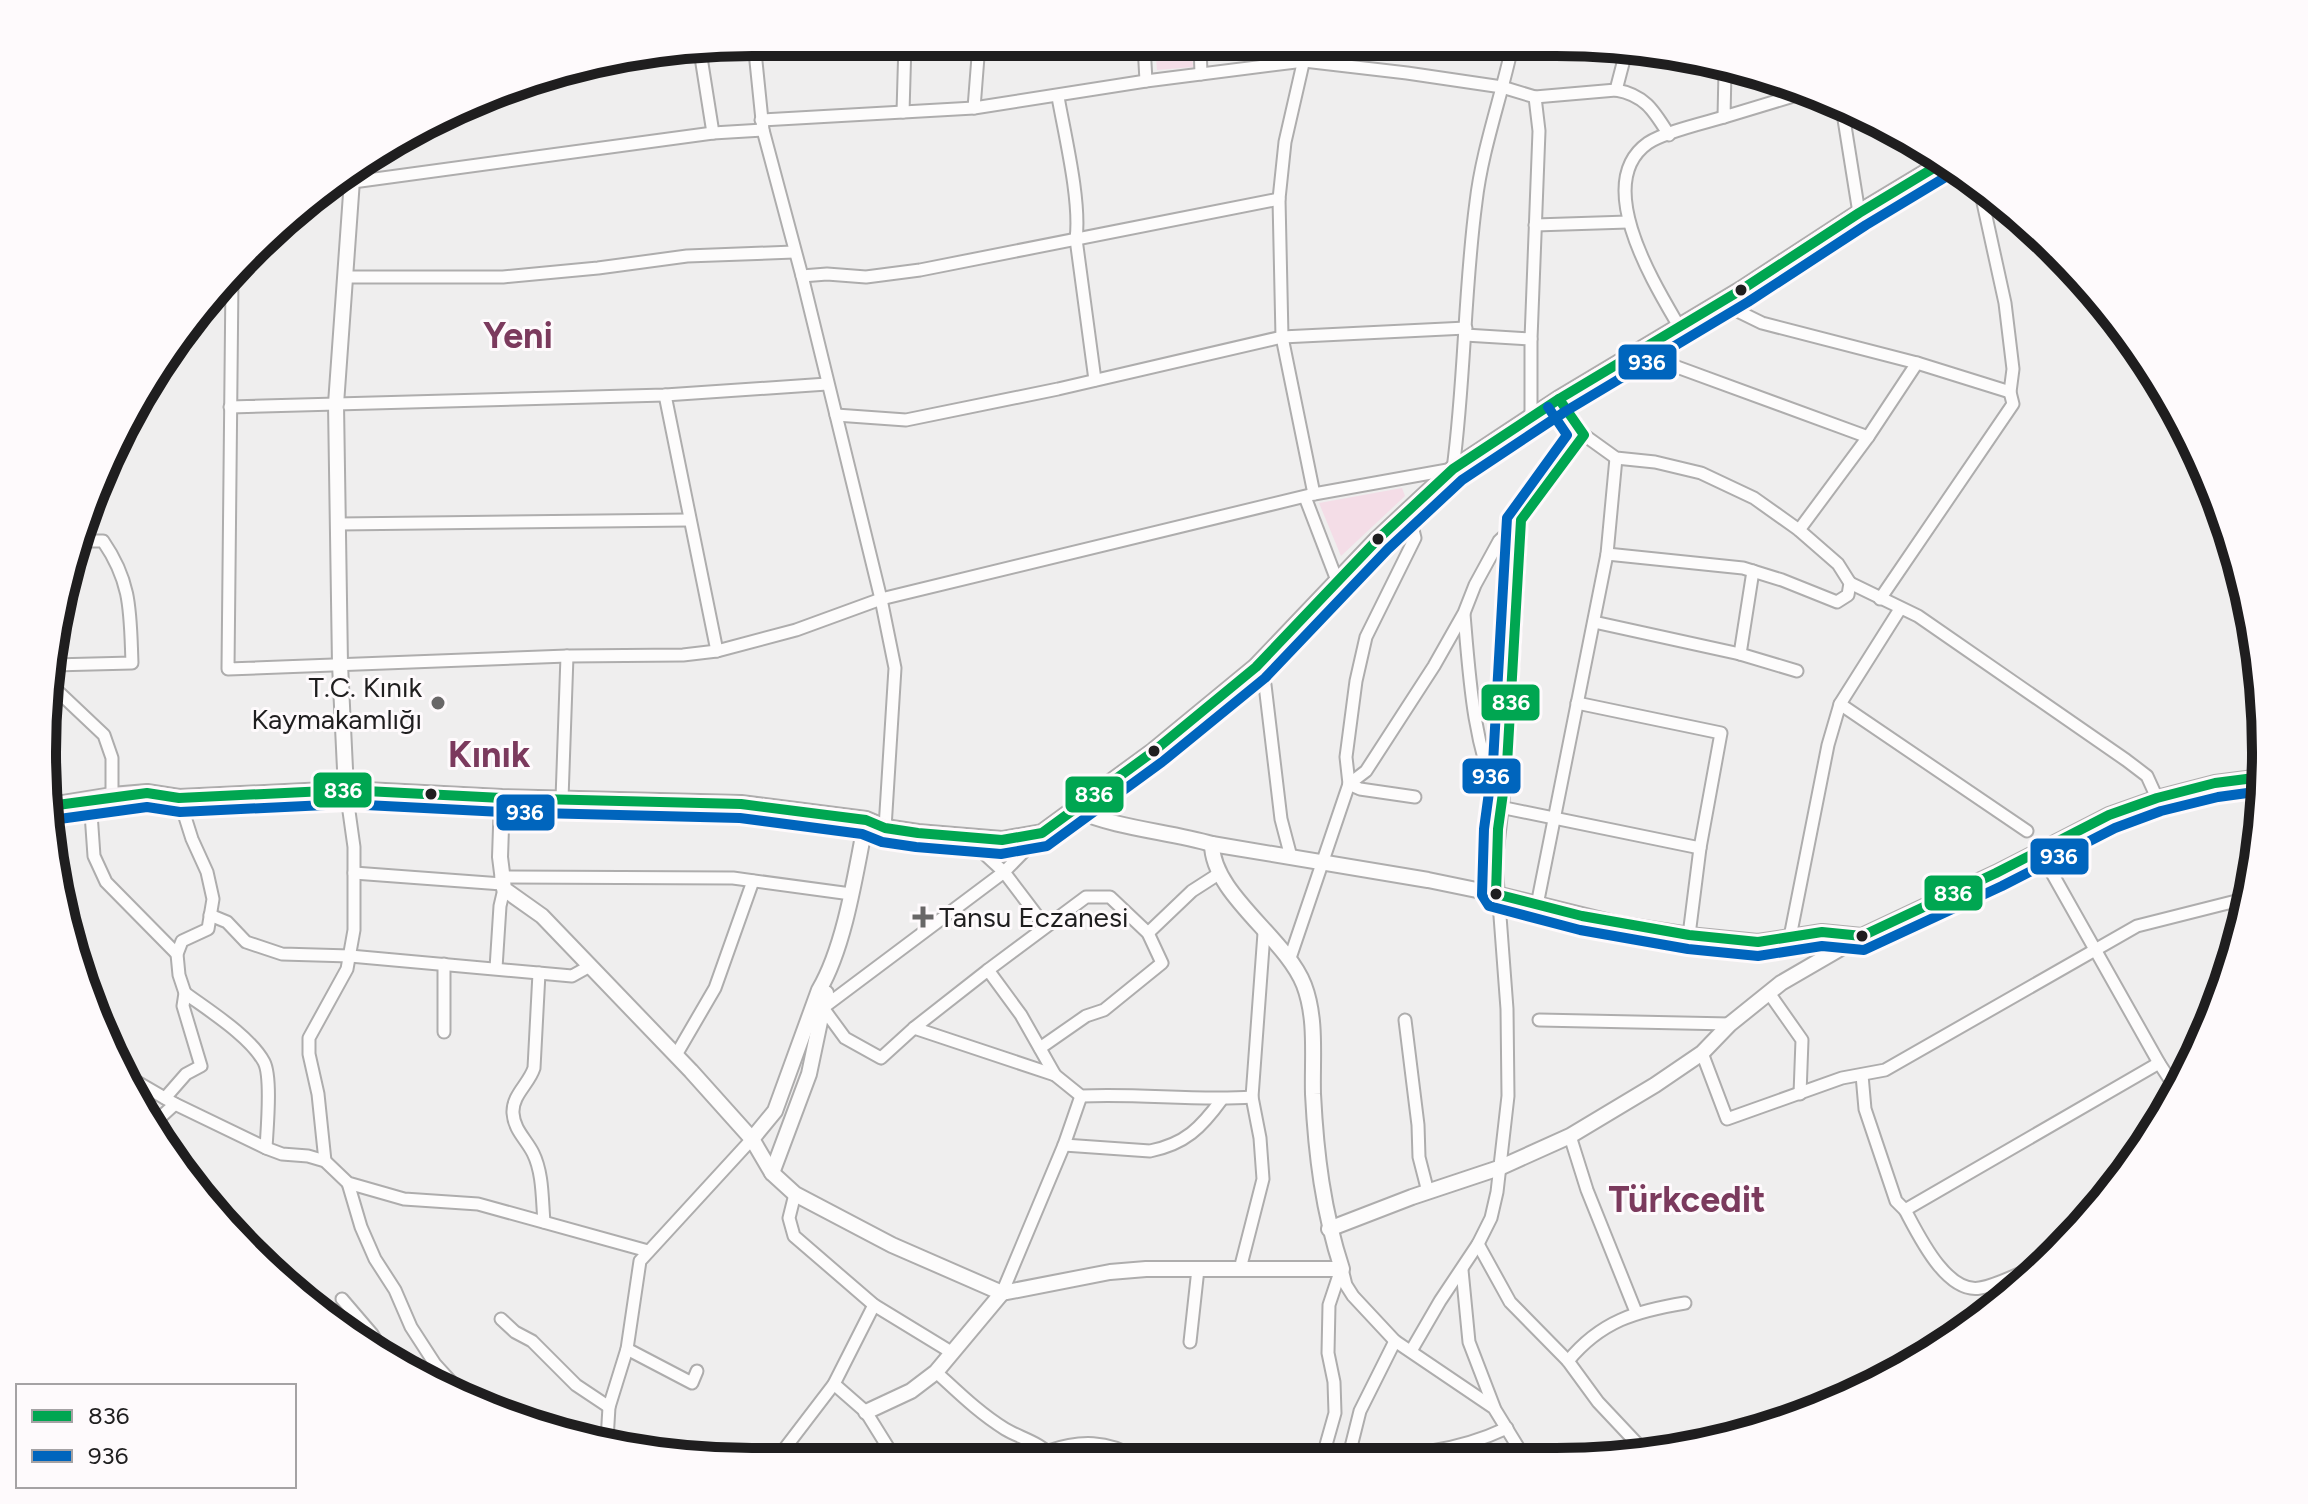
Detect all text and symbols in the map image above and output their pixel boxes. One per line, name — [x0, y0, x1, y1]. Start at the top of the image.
unlabelled marker — [1733, 282, 1749, 298]
district label: Yeni — [483, 314, 553, 357]
line badge: 936 — [1617, 343, 1678, 381]
text: 936 — [1628, 349, 1666, 376]
unlabelled marker — [1370, 531, 1386, 547]
place label: T.C. Kınık Kaymakamlığı — [251, 670, 422, 736]
line badge: 836 — [1480, 683, 1541, 722]
text: 836 — [1492, 689, 1530, 716]
marker: T.C. Kınık Kaymakamlığı — [429, 694, 447, 712]
district label: Kınık — [448, 733, 531, 776]
unlabelled marker — [1146, 743, 1162, 759]
line badge: 936 — [1461, 757, 1522, 795]
text: 936 — [1472, 763, 1510, 790]
line badge: 836 — [312, 771, 373, 809]
line badge: 836 — [1064, 775, 1125, 814]
text: 836 — [324, 777, 362, 804]
text: 836 — [1075, 781, 1113, 808]
unlabelled marker — [423, 786, 439, 802]
line badge: 936 — [495, 793, 556, 832]
text: 936 — [506, 799, 544, 826]
line badge: 936 — [2029, 837, 2090, 876]
text: 936 — [2040, 843, 2078, 870]
line badge: 836 — [1923, 874, 1984, 912]
text: 836 — [1934, 880, 1972, 907]
unlabelled marker — [1488, 886, 1504, 902]
place label: Tansu Eczanesi — [939, 900, 1128, 934]
marker: Tansu Eczanesi — [914, 908, 932, 926]
unlabelled marker — [1854, 928, 1870, 944]
district label: Türkcedit — [1608, 1178, 1766, 1221]
legend — [16, 1384, 296, 1488]
text: 836 — [88, 1401, 129, 1430]
text: 936 — [88, 1441, 128, 1470]

